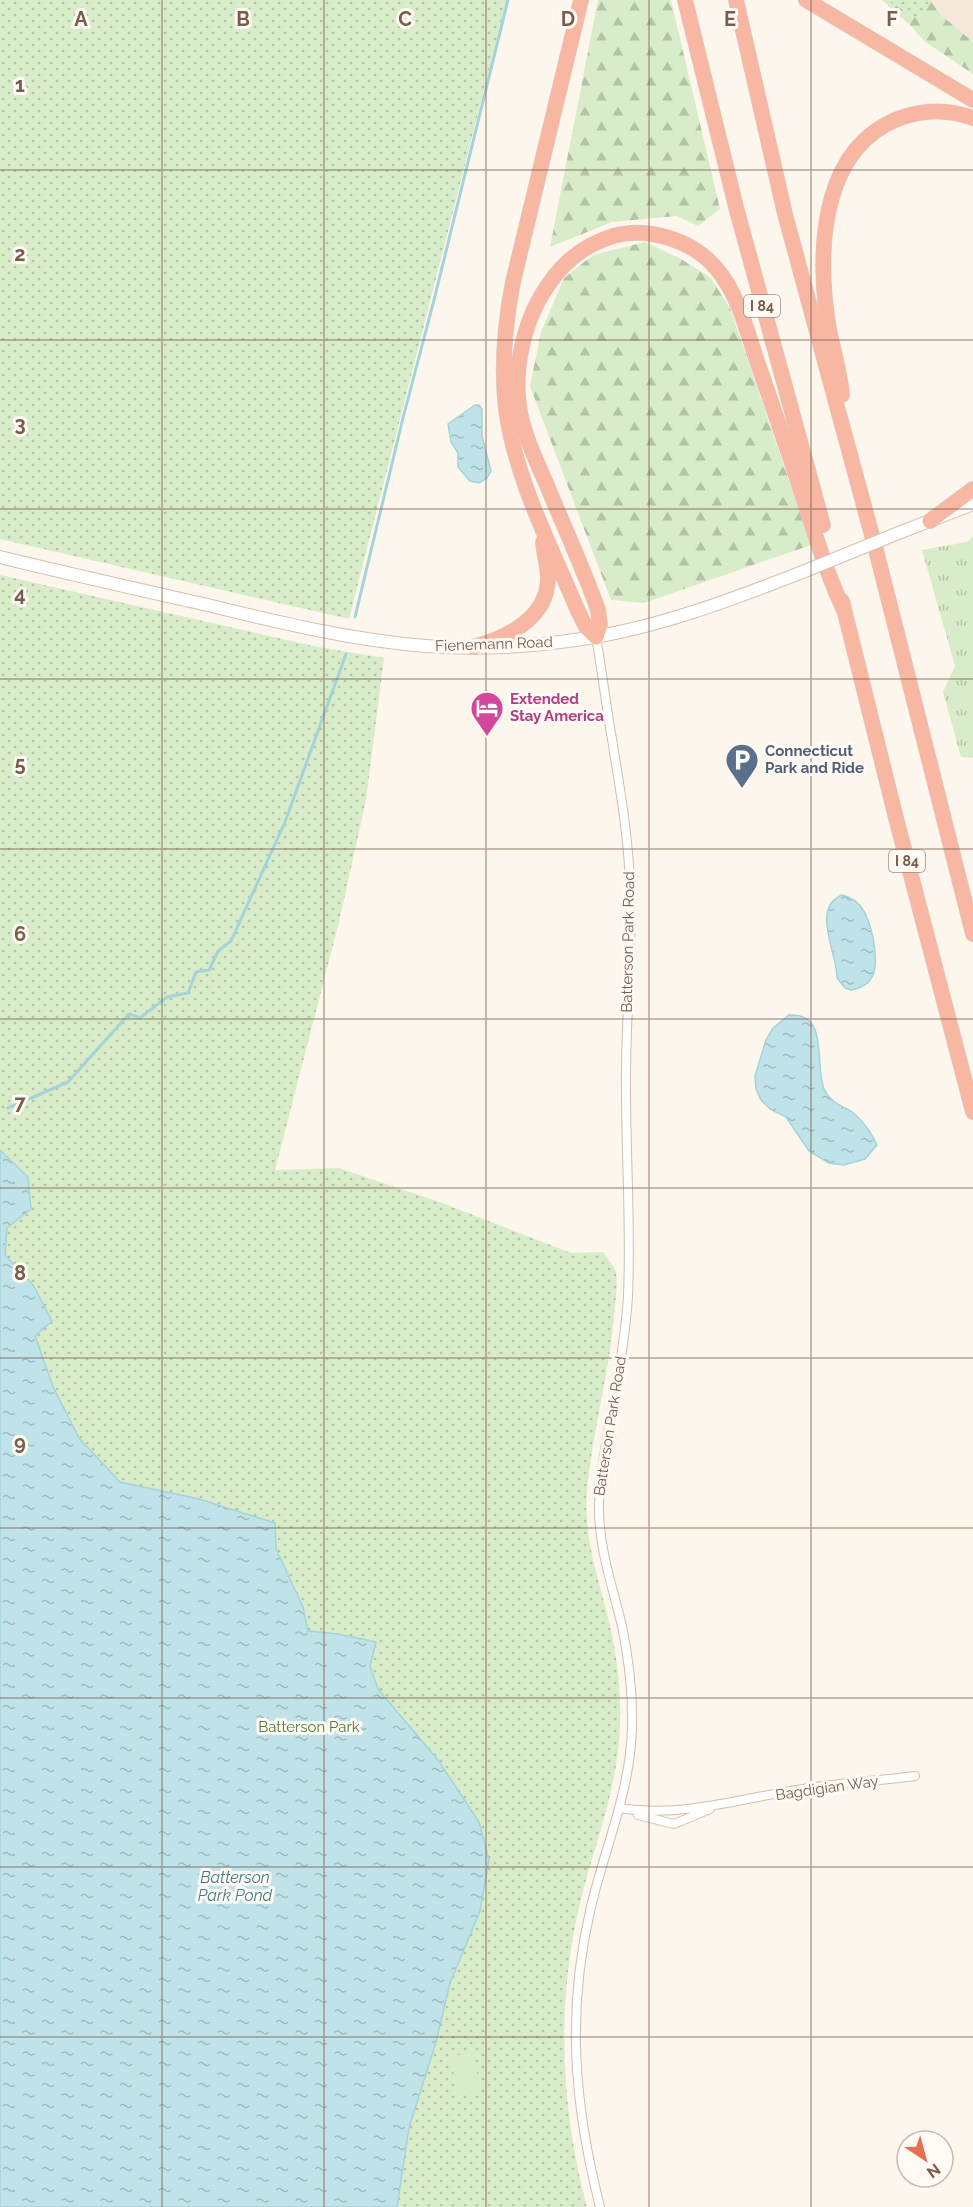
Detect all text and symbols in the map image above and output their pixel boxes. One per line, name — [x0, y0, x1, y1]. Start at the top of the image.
text: A — [74, 7, 88, 31]
text: B — [236, 7, 250, 31]
text: C — [398, 7, 412, 31]
text: D — [561, 7, 575, 31]
text: E — [724, 7, 736, 31]
text: F — [886, 7, 898, 31]
text: 1 — [15, 73, 25, 97]
text: 2 — [14, 242, 26, 266]
road number: I 84 — [744, 295, 780, 317]
text: 3 — [14, 412, 26, 436]
text: 4 — [14, 582, 26, 606]
street label: Fienemann Road — [435, 633, 553, 655]
hotel icon: Extended Stay America — [469, 690, 505, 737]
place label: Extended Stay America — [510, 690, 604, 725]
parking icon: Connecticut Park and Ride — [724, 742, 760, 789]
place label: Connecticut Park and Ride — [765, 742, 864, 777]
text: 5 — [14, 752, 26, 776]
road number: I 84 — [889, 850, 925, 872]
street label: Batterson Park Road — [618, 871, 638, 1013]
text: 6 — [14, 922, 26, 946]
text: 7 — [14, 1091, 26, 1115]
text: 8 — [14, 1261, 26, 1285]
street label: Batterson Park Road — [590, 1355, 630, 1497]
text: 9 — [14, 1431, 26, 1455]
park label: Batterson Park — [258, 1718, 360, 1736]
street label: Bagdigian Way — [774, 1772, 880, 1804]
water label: Batterson Park Pond — [198, 1868, 273, 1905]
north arrow — [895, 2129, 955, 2189]
text: N — [923, 2159, 944, 2182]

